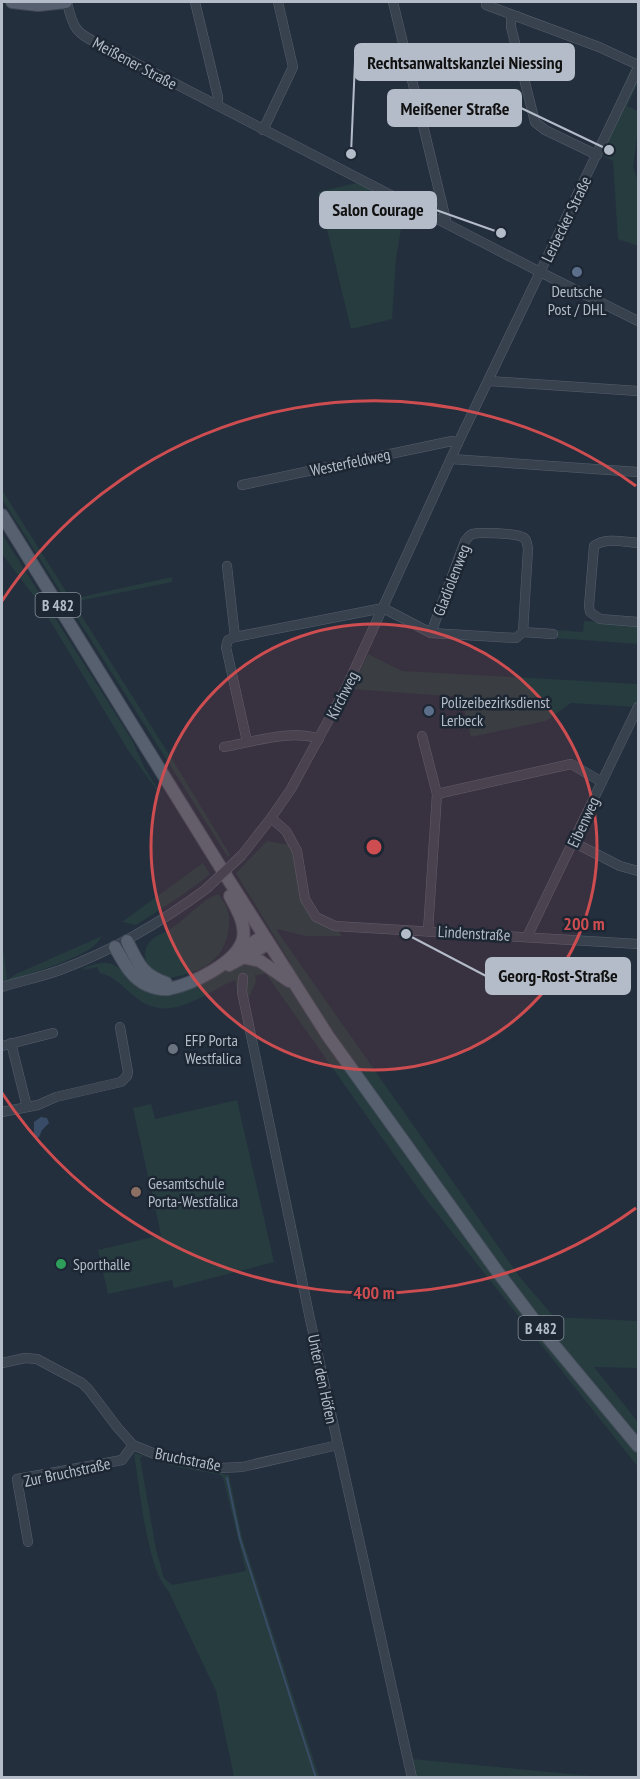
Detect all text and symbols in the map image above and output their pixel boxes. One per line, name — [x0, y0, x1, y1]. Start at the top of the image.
street label: Meißener Straße — [89, 32, 181, 94]
callout: Rechtsanwaltskanzlei Niessing — [355, 44, 574, 80]
text: Rechtsanwaltskanzlei Niessing — [367, 51, 563, 74]
callout: Meißener Straße — [388, 90, 521, 126]
text: Meißener Straße — [401, 97, 510, 120]
street label: Lerbecker Straße — [537, 173, 595, 265]
callout: Salon Courage — [320, 192, 436, 228]
text: Salon Courage — [332, 198, 424, 221]
marker: Deutsche Post / DHL — [570, 265, 584, 279]
place label: Deutsche Post / DHL — [548, 281, 607, 319]
street label: Westerfeldweg — [308, 444, 392, 480]
street label: Gladiolenweg — [428, 541, 474, 619]
road number: B 482 — [36, 593, 80, 617]
street label: Kirchweg — [321, 668, 363, 722]
place label: Polizeibezirksdienst Lerbeck — [441, 692, 551, 730]
marker: Polizeibezirksdienst Lerbeck — [422, 704, 436, 718]
street label: Eibenweg — [563, 793, 603, 851]
centre of rings — [364, 837, 384, 857]
text: 200 m — [563, 912, 605, 935]
street label: Lindenstraße — [437, 921, 511, 945]
callout: Georg-Rost-Straße — [486, 958, 630, 994]
text: Georg-Rost-Straße — [498, 964, 618, 987]
place label: EFP Porta Westfalica — [185, 1030, 241, 1068]
marker: EFP Porta Westfalica — [166, 1042, 180, 1056]
place label: Gesamtschule Porta-Westfalica — [148, 1173, 238, 1211]
marker: Gesamtschule Porta-Westfalica — [129, 1185, 143, 1199]
place label: Sporthalle — [73, 1254, 130, 1274]
marker: Sporthalle — [54, 1257, 68, 1271]
text: 400 m — [353, 1281, 395, 1304]
road number: B 482 — [518, 1316, 564, 1340]
street label: Unter den Höfen — [304, 1332, 342, 1426]
street label: Bruchstraße — [153, 1443, 223, 1475]
street label: Zur Bruchstraße — [22, 1453, 112, 1491]

